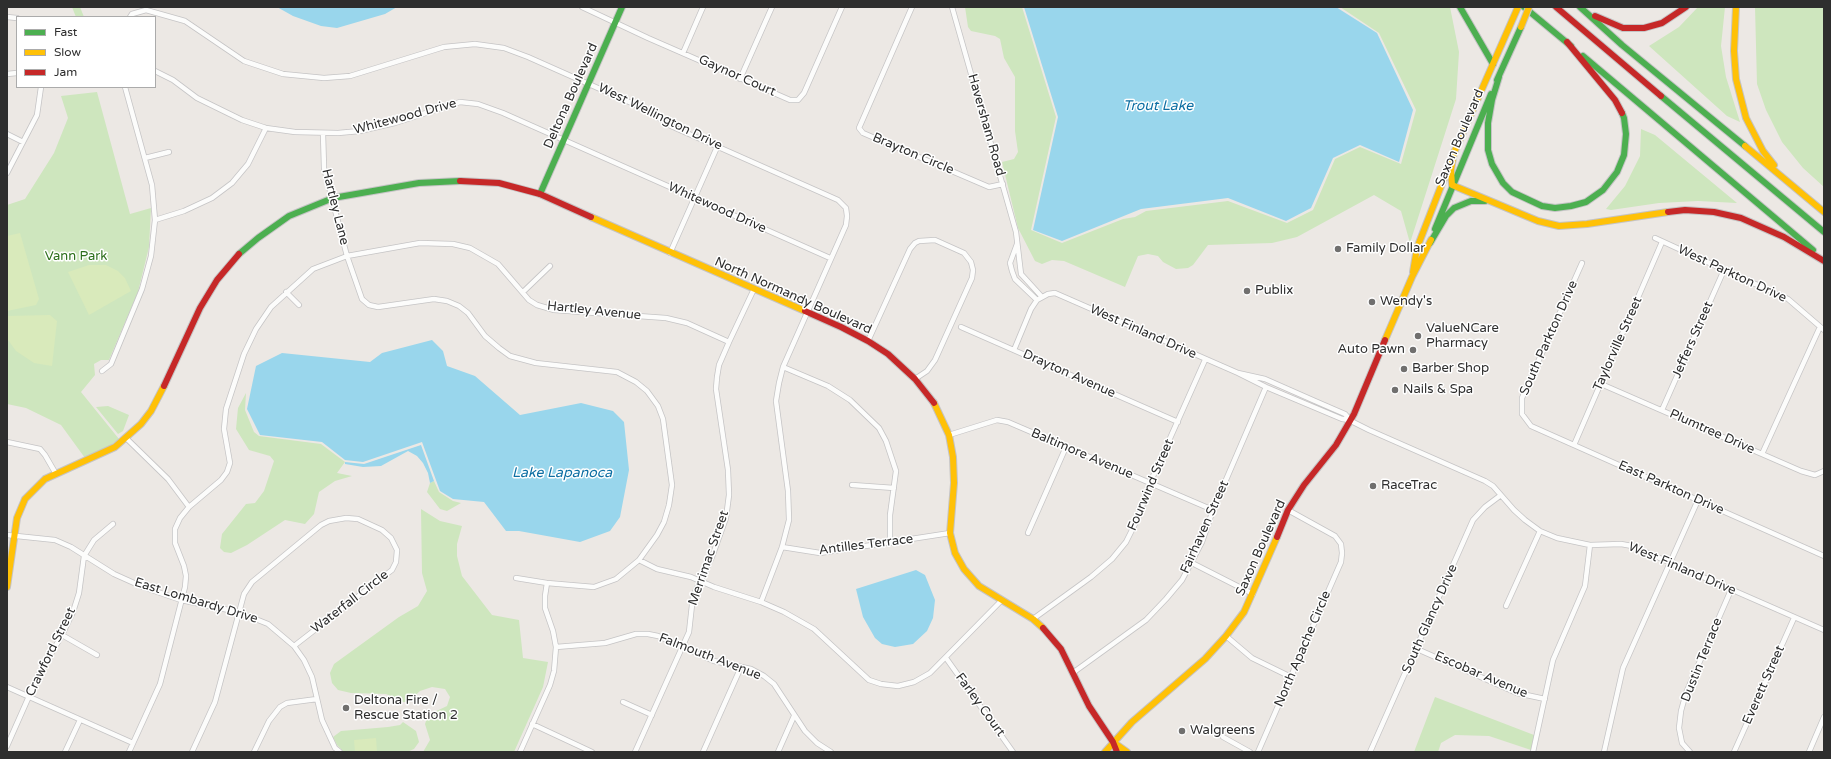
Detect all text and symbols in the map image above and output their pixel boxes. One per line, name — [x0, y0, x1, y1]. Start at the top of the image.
legend — [16, 16, 156, 88]
text: Fast — [54, 25, 77, 39]
street label: Deltona Boulevard — [541, 41, 601, 151]
text: Slow — [54, 45, 81, 59]
street label: Gaynor Court — [696, 52, 778, 100]
text: Jam — [54, 65, 77, 79]
street label: Haversham Road — [964, 72, 1008, 178]
street label: West Wellington Drive — [595, 80, 725, 154]
street label: Saxon Boulevard — [1433, 87, 1487, 189]
street label: Whitewood Drive — [352, 96, 458, 138]
water label: Trout Lake — [1123, 98, 1193, 114]
street label: Brayton Circle — [870, 130, 956, 178]
street label: Hartley Lane — [318, 167, 352, 247]
street label: Whitewood Drive — [665, 179, 769, 237]
place label: Family Dollar — [1346, 241, 1425, 257]
street label: West Parkton Drive — [1675, 242, 1789, 306]
marker: Family Dollar — [1333, 244, 1343, 254]
park label: Vann Park — [45, 249, 107, 265]
street label: North Normandy Boulevard — [712, 254, 874, 338]
street label: South Parkton Drive — [1517, 278, 1581, 398]
place label: Publix — [1255, 283, 1293, 299]
marker: Publix — [1242, 286, 1252, 296]
place label: Wendy's — [1380, 294, 1432, 310]
street label: Taylorville Street — [1590, 294, 1646, 394]
marker: Wendy's — [1367, 297, 1377, 307]
street label: Hartley Avenue — [546, 298, 642, 324]
street label: Jeffers Street — [1669, 299, 1717, 381]
street label: West Finland Drive — [1087, 301, 1199, 363]
place label: ValueNCare Pharmacy — [1426, 321, 1499, 352]
marker: ValueNCare Pharmacy — [1413, 331, 1423, 341]
place label: Auto Pawn — [1338, 342, 1405, 358]
marker: Auto Pawn — [1408, 345, 1418, 355]
street label: Drayton Avenue — [1020, 347, 1118, 401]
place label: Barber Shop — [1412, 361, 1489, 377]
marker: Barber Shop — [1399, 364, 1409, 374]
place label: Nails & Spa — [1403, 382, 1473, 398]
marker: Nails & Spa — [1390, 385, 1400, 395]
street label: Plumtree Drive — [1667, 406, 1757, 458]
street label: Baltimore Avenue — [1028, 425, 1136, 483]
street label: Fourwind Street — [1125, 437, 1177, 533]
street label: East Parkton Drive — [1616, 458, 1726, 518]
water label: Lake Lapanoca — [512, 465, 612, 481]
street label: Fairhaven Street — [1178, 478, 1232, 576]
place label: RaceTrac — [1381, 478, 1437, 494]
marker: RaceTrac — [1368, 481, 1378, 491]
street label: Saxon Boulevard — [1233, 497, 1289, 599]
street label: Merrimac Street — [685, 508, 733, 608]
street label: Antilles Terrace — [818, 531, 914, 559]
street label: West Finland Drive — [1626, 539, 1738, 599]
street label: South Glancy Drive — [1399, 562, 1461, 676]
street label: Waterfall Circle — [308, 567, 392, 637]
street label: East Lombardy Drive — [132, 575, 260, 627]
street label: North Apache Circle — [1271, 589, 1335, 709]
street label: Crawford Street — [23, 605, 79, 699]
street label: Dustin Terrace — [1678, 616, 1726, 704]
street label: Falmouth Avenue — [657, 630, 763, 684]
street label: Everett Street — [1740, 643, 1788, 727]
street label: Escobar Avenue — [1432, 648, 1530, 702]
street label: Farley Court — [952, 670, 1008, 740]
place label: Deltona Fire / Rescue Station 2 — [354, 693, 458, 724]
marker: Deltona Fire / Rescue Station 2 — [341, 703, 351, 713]
place label: Walgreens — [1190, 723, 1255, 739]
marker: Walgreens — [1177, 726, 1187, 736]

